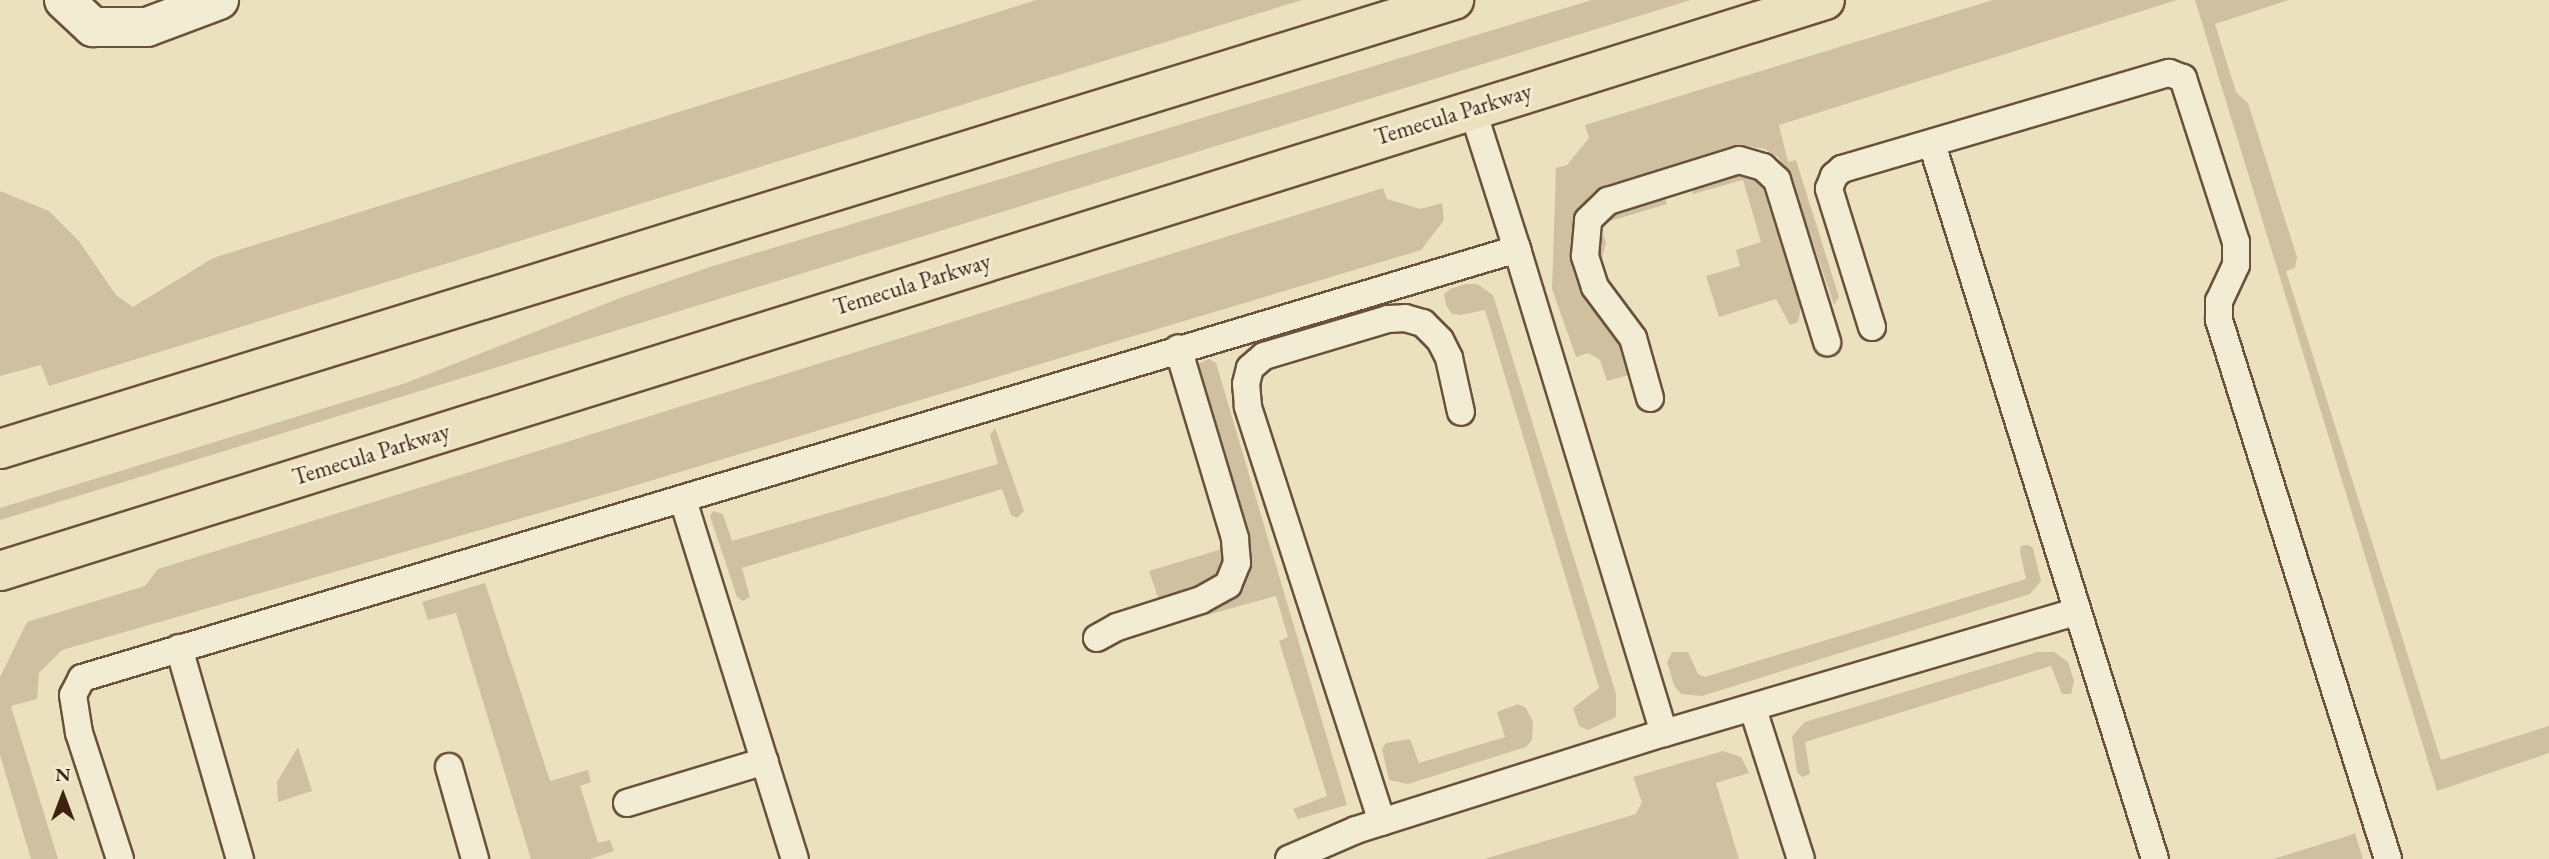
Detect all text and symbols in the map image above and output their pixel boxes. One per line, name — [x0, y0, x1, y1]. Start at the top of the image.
street label: Temecula Parkway — [1371, 77, 1535, 151]
street label: Temecula Parkway — [830, 247, 994, 321]
street label: Temecula Parkway — [289, 417, 453, 491]
north arrow — [28, 761, 98, 831]
text: N — [55, 762, 71, 787]

